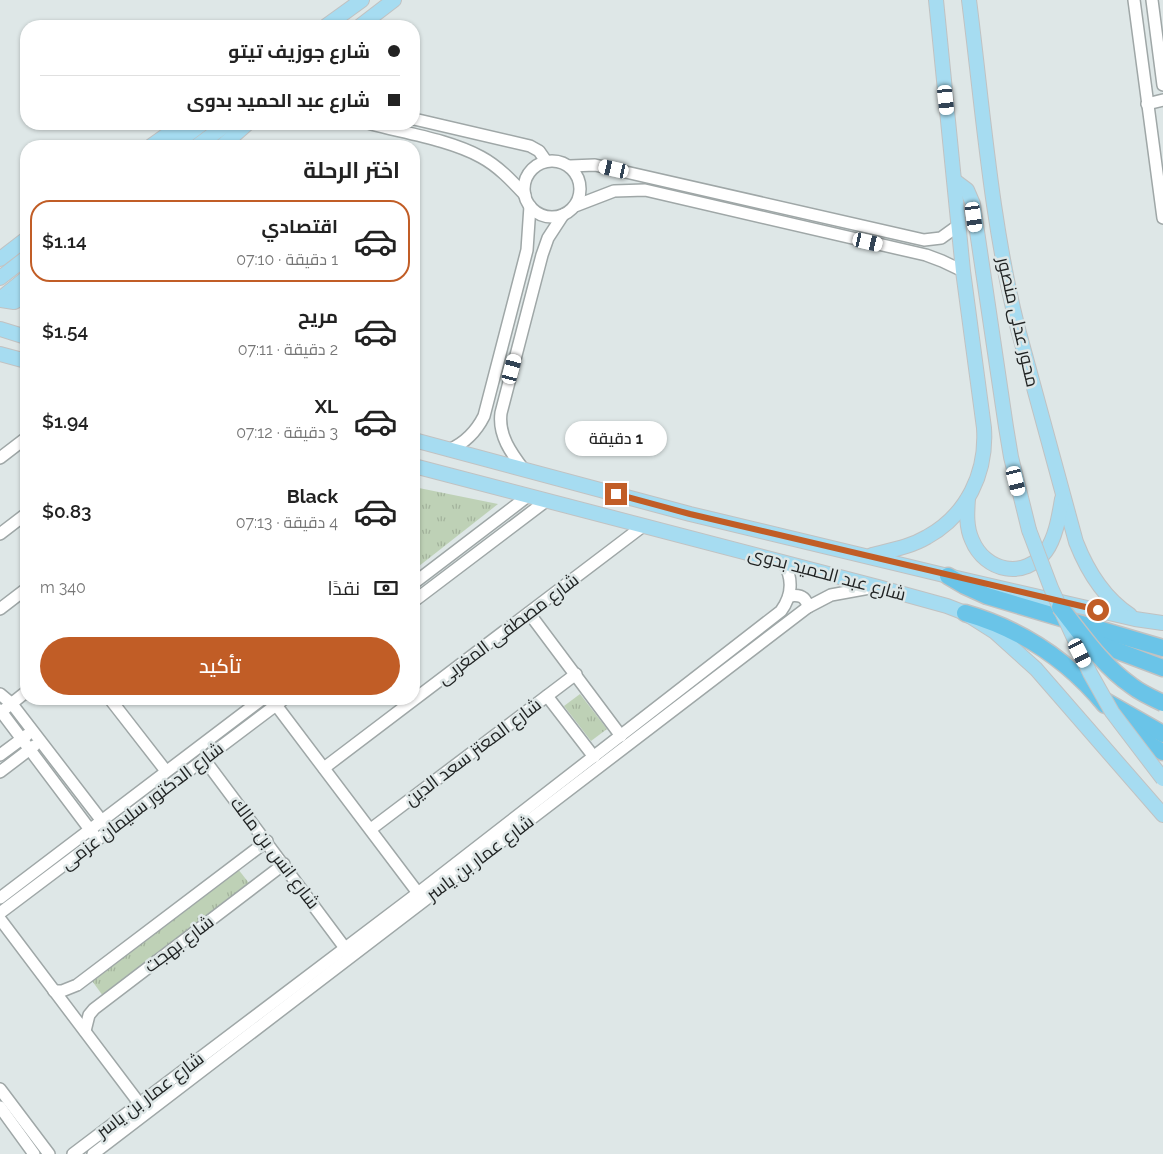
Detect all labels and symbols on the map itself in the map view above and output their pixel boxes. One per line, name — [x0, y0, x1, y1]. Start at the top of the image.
car — [936, 84, 955, 116]
car — [597, 158, 630, 180]
car — [964, 201, 983, 233]
car — [851, 231, 884, 253]
street label: محور عدلى منصور — [992, 254, 1044, 389]
car — [500, 353, 523, 385]
callout: 1 دقيقة — [565, 422, 667, 456]
car — [1005, 465, 1026, 497]
route end — [605, 483, 627, 505]
street label: شارع عبد الحميد بدوى — [746, 542, 908, 607]
street label: شارع مصطفى المغربى — [433, 569, 584, 690]
route start — [1087, 599, 1109, 621]
car — [1066, 636, 1093, 670]
street label: شارع المعتز سعد الدين — [400, 693, 546, 811]
street label: شارع الدكتور سليمان عزمى — [56, 738, 228, 875]
street label: شارع انس بن مالك — [225, 793, 324, 914]
street label: شارع عمار بن ياسر — [421, 810, 539, 907]
street label: شارع بهجت — [140, 911, 219, 978]
street label: شارع عمار بن ياسر — [91, 1047, 209, 1144]

